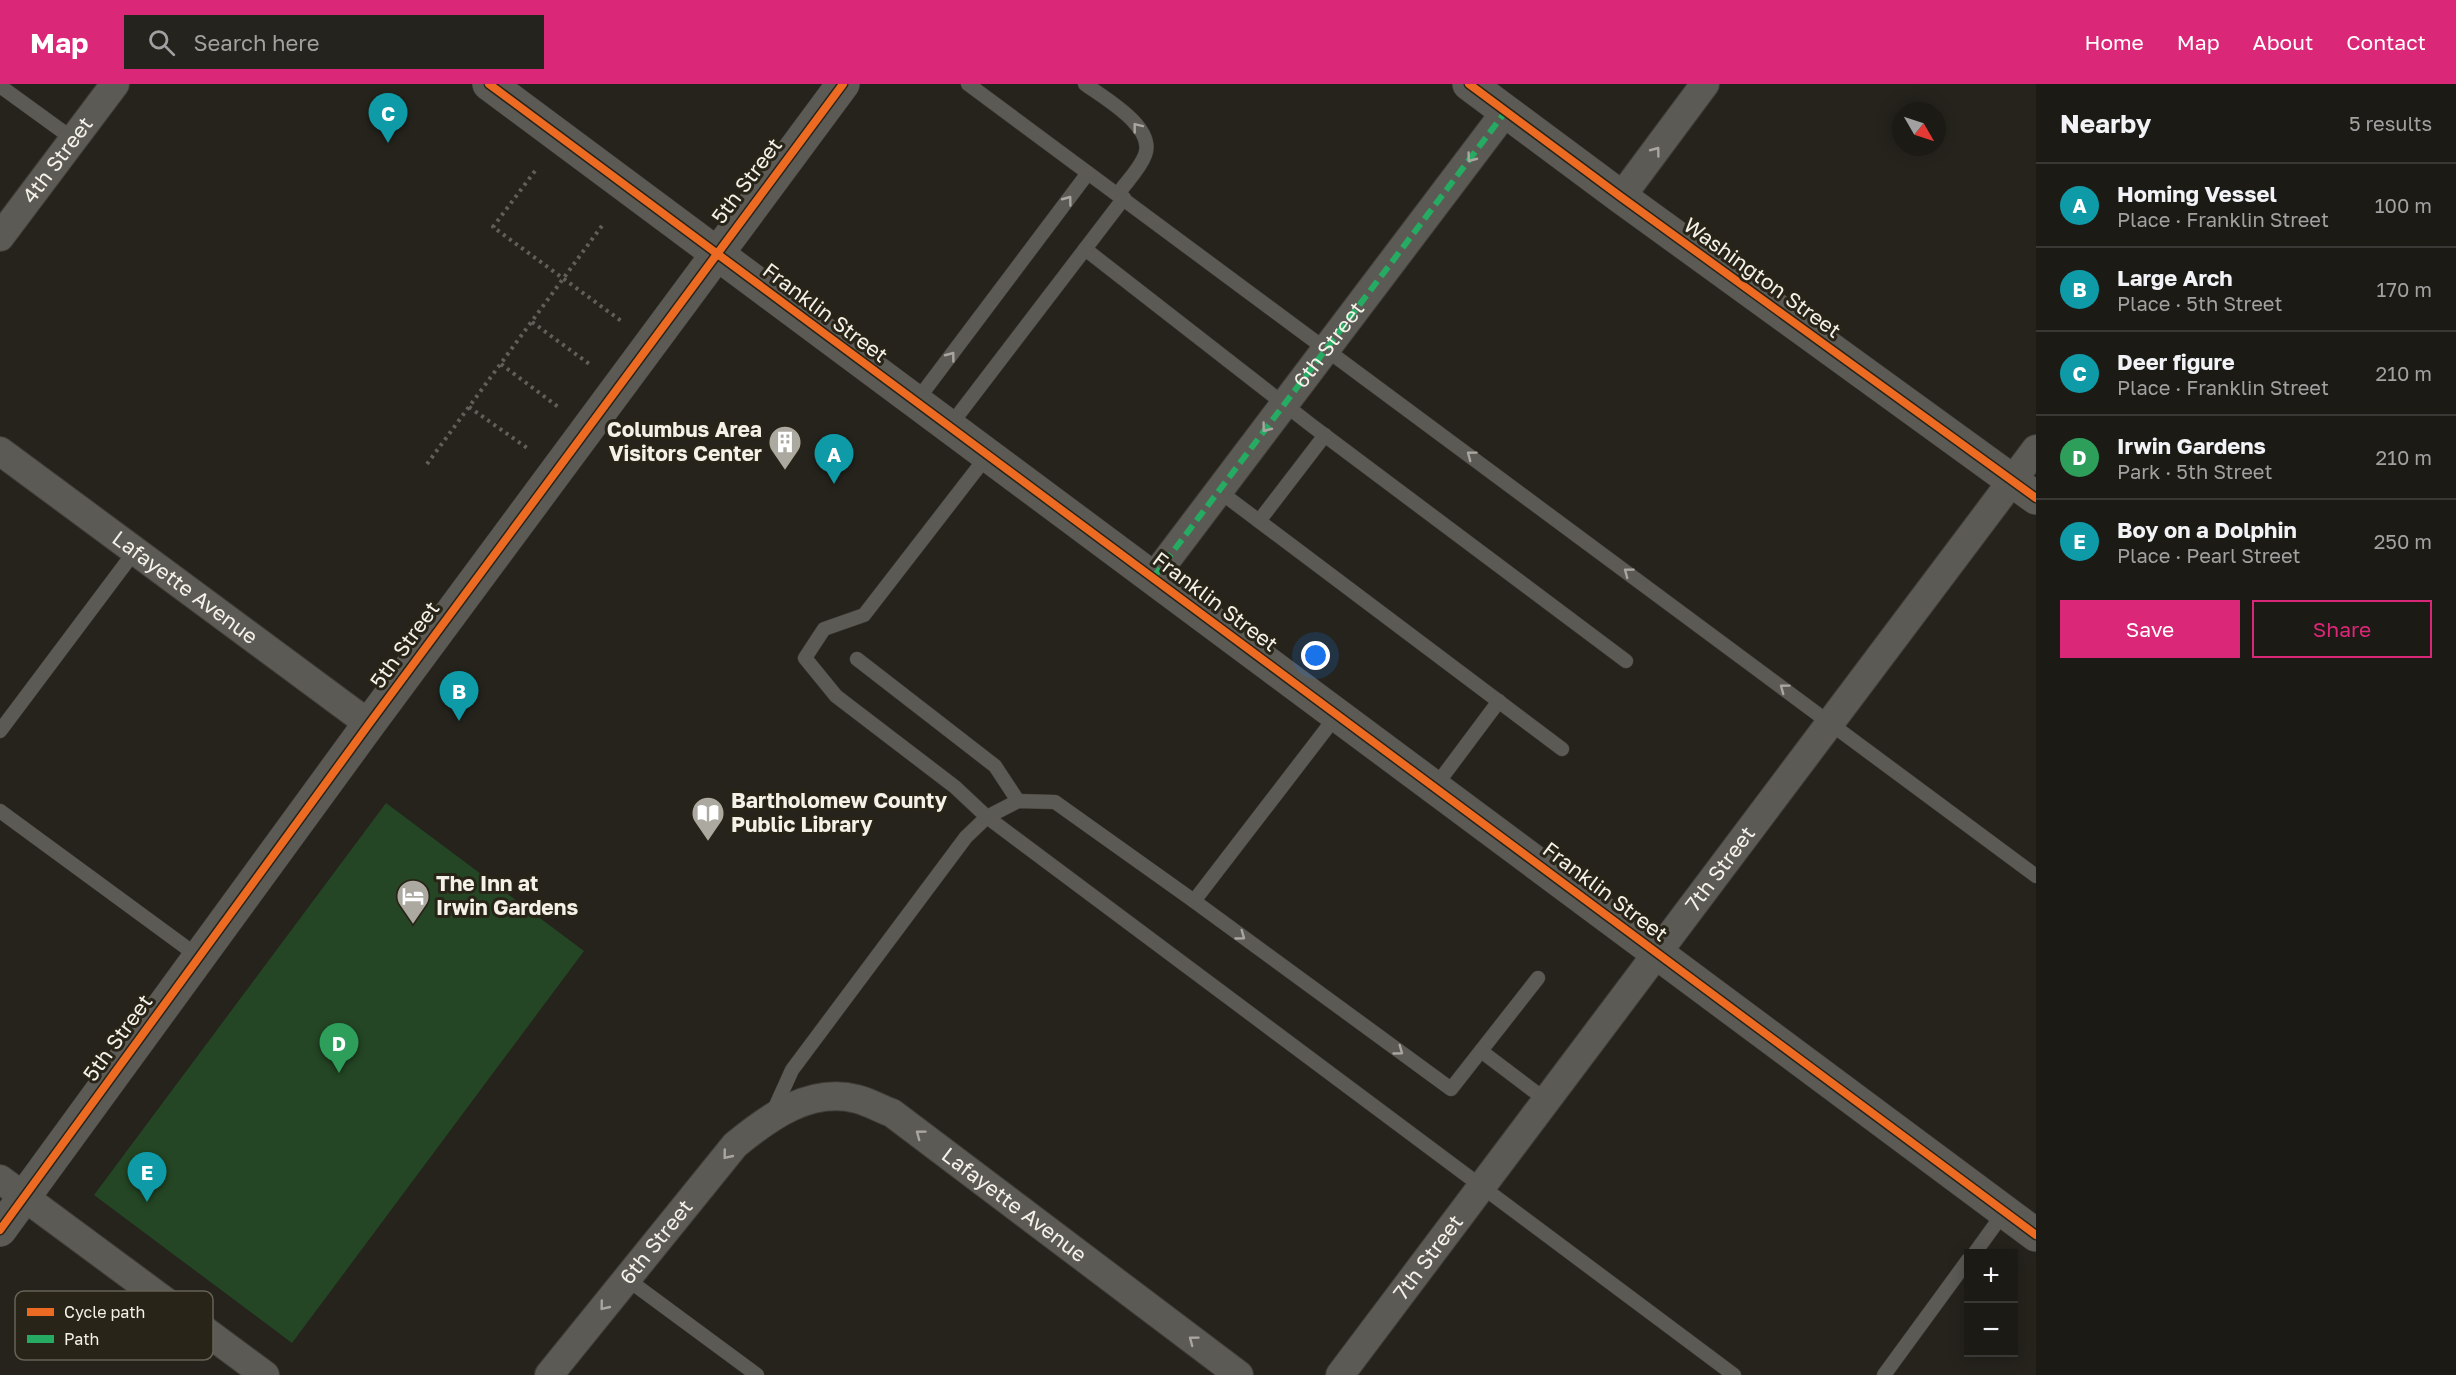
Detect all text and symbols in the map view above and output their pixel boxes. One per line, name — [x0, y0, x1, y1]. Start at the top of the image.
search box — [124, 15, 544, 69]
text: Map — [30, 26, 88, 59]
icon: search — [145, 26, 178, 59]
text: Search here — [193, 29, 319, 56]
text: Home — [2084, 29, 2144, 55]
text: Map — [2177, 29, 2220, 55]
text: About — [2253, 29, 2313, 55]
text: Contact — [2346, 29, 2426, 55]
pin: C — [368, 94, 408, 143]
north arrow — [1892, 102, 1946, 156]
text: Nearby — [2060, 108, 2151, 139]
street label: 4th Street — [16, 111, 98, 208]
text: 5 results — [2349, 111, 2432, 135]
one-way arrow — [1133, 123, 1144, 134]
street label: 5th Street — [705, 132, 787, 229]
one-way arrow — [1648, 146, 1659, 157]
one-way arrow — [1467, 151, 1478, 162]
text: Homing Vessel — [2117, 180, 2277, 207]
text: A — [2072, 193, 2087, 217]
text: 100 m — [2375, 193, 2432, 217]
one-way arrow — [1060, 196, 1071, 207]
text: Place · Franklin Street — [2117, 207, 2329, 231]
street label: Washington Street — [1679, 211, 1846, 343]
street label: Franklin Street — [758, 257, 893, 368]
text: Large Arch — [2117, 264, 2233, 291]
text: B — [2072, 277, 2087, 301]
text: 170 m — [2377, 277, 2432, 301]
text: Place · 5th Street — [2117, 291, 2282, 315]
street label: 6th Street — [1287, 296, 1369, 393]
text: Deer figure — [2117, 348, 2235, 375]
one-way arrow — [943, 352, 954, 363]
text: C — [2072, 361, 2087, 385]
text: 210 m — [2376, 361, 2432, 385]
text: Place · Franklin Street — [2117, 375, 2329, 399]
place label: Columbus Area Visitors Center — [607, 416, 762, 466]
one-way arrow — [1263, 422, 1274, 433]
building icon: Columbus Area Visitors Center — [767, 424, 803, 471]
text: Irwin Gardens — [2117, 432, 2266, 459]
pin: A — [814, 434, 854, 484]
text: D — [2072, 445, 2087, 469]
text: 210 m — [2376, 445, 2432, 469]
one-way arrow — [1467, 452, 1478, 463]
text: Park · 5th Street — [2117, 459, 2272, 483]
text: Boy on a Dolphin — [2117, 516, 2297, 543]
street label: Lafayette Avenue — [108, 525, 263, 649]
text: E — [2073, 529, 2086, 553]
text: 250 m — [2374, 529, 2432, 553]
text: Place · Pearl Street — [2117, 543, 2301, 567]
street label: Franklin Street — [1148, 546, 1283, 657]
one-way arrow — [1623, 568, 1634, 579]
street label: 5th Street — [364, 596, 444, 693]
button: Save — [2060, 600, 2240, 658]
button: Share — [2252, 600, 2432, 658]
your location — [1301, 641, 1330, 670]
pin: B — [440, 672, 478, 721]
one-way arrow — [1780, 684, 1791, 695]
place label: Bartholomew County Public Library — [731, 787, 947, 837]
library icon: Bartholomew County Public Library — [690, 795, 726, 842]
street label: 7th Street — [1679, 821, 1760, 916]
street label: Franklin Street — [1538, 836, 1673, 947]
place label: The Inn at Irwin Gardens — [436, 870, 578, 920]
hotel icon: The Inn at Irwin Gardens — [395, 878, 431, 925]
one-way arrow — [1235, 928, 1246, 939]
street label: 5th Street — [77, 989, 157, 1086]
pin: D — [320, 1024, 358, 1073]
one-way arrow — [1392, 1043, 1403, 1054]
one-way arrow — [915, 1130, 926, 1141]
street label: Lafayette Avenue — [937, 1141, 1092, 1267]
one-way arrow — [723, 1148, 734, 1159]
pin: E — [128, 1152, 166, 1202]
street label: 6th Street — [614, 1194, 698, 1289]
street label: 7th Street — [1387, 1209, 1468, 1305]
map controls — [1964, 1249, 2018, 1357]
button: + — [1964, 1249, 2018, 1303]
legend — [15, 1291, 213, 1360]
one-way arrow — [601, 1300, 612, 1311]
text: Cycle path — [64, 1302, 145, 1322]
button: − — [1964, 1303, 2018, 1357]
text: Path — [64, 1329, 99, 1349]
one-way arrow — [1188, 1336, 1199, 1347]

